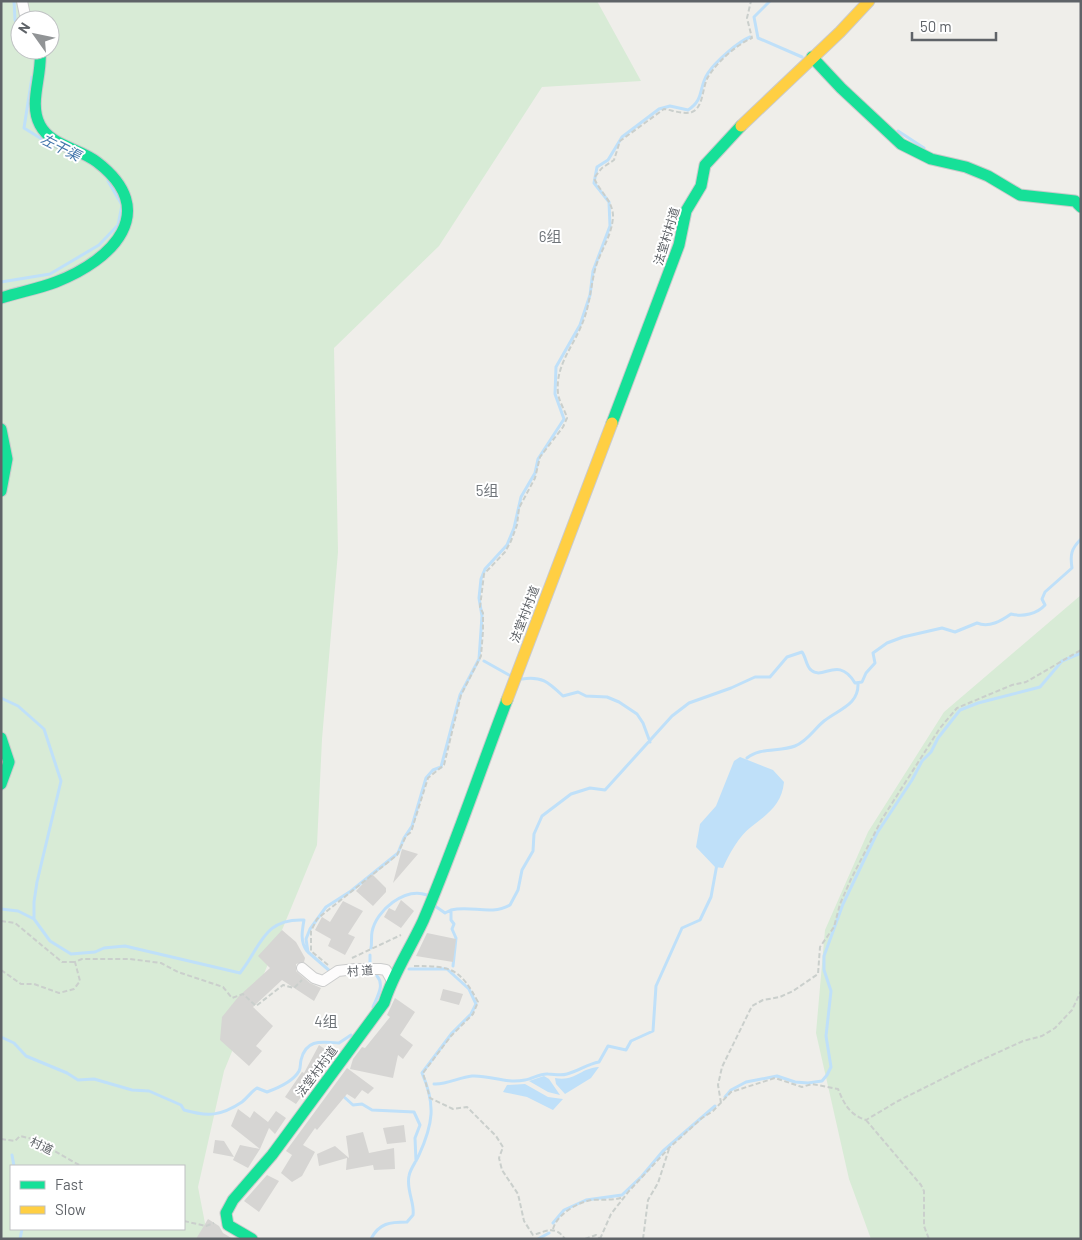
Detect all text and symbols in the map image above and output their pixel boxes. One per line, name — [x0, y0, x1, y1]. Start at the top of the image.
north arrow — [10, 10, 60, 60]
scale bar — [912, 10, 996, 42]
text: 50 m — [920, 17, 952, 35]
text: N — [14, 19, 33, 36]
water label: 左干渠 — [38, 130, 85, 165]
street label: 法堂村村道 — [651, 205, 681, 267]
district label: 6组 — [539, 227, 561, 245]
district label: 5组 — [476, 481, 498, 499]
street label: 法堂村村道 — [507, 583, 541, 645]
street label: 村 道 — [346, 962, 374, 978]
district label: 4组 — [314, 1012, 338, 1030]
street label: 法堂村村道 — [292, 1043, 340, 1099]
street label: 村道 — [28, 1133, 56, 1157]
legend — [10, 1165, 185, 1230]
text: Fast — [55, 1175, 83, 1193]
text: Slow — [55, 1200, 86, 1218]

